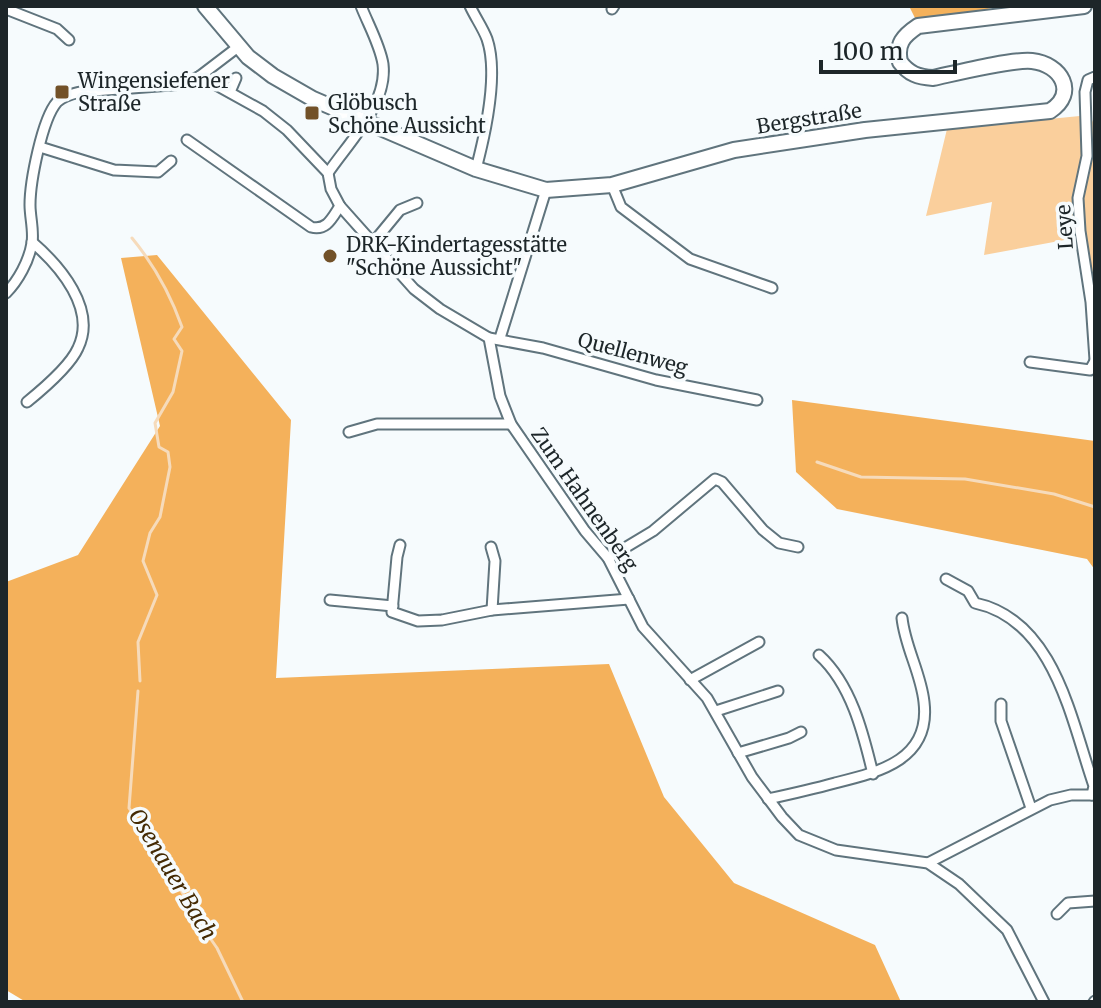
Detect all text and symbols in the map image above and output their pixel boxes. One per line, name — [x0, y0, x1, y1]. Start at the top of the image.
scale bar — [821, 24, 955, 74]
text: 100 m — [833, 36, 904, 67]
place label: Wingensiefener Straße — [77, 68, 230, 116]
marker: Wingensiefener Straße — [53, 83, 71, 101]
place label: Glöbusch Schöne Aussicht — [328, 90, 486, 138]
street label: Bergstraße — [755, 97, 863, 139]
marker: Glöbusch Schöne Aussicht — [303, 104, 321, 122]
street label: Leye — [1050, 204, 1078, 250]
place label: DRK-Kindertagesstätte "Schöne Aussicht" — [346, 232, 567, 280]
marker: DRK-Kindertagesstätte "Schöne Aussicht" — [321, 247, 339, 265]
street label: Quellenweg — [575, 326, 691, 380]
street label: Zum Hahnenberg — [526, 422, 644, 576]
water label: Osenauer Bach — [123, 803, 223, 945]

